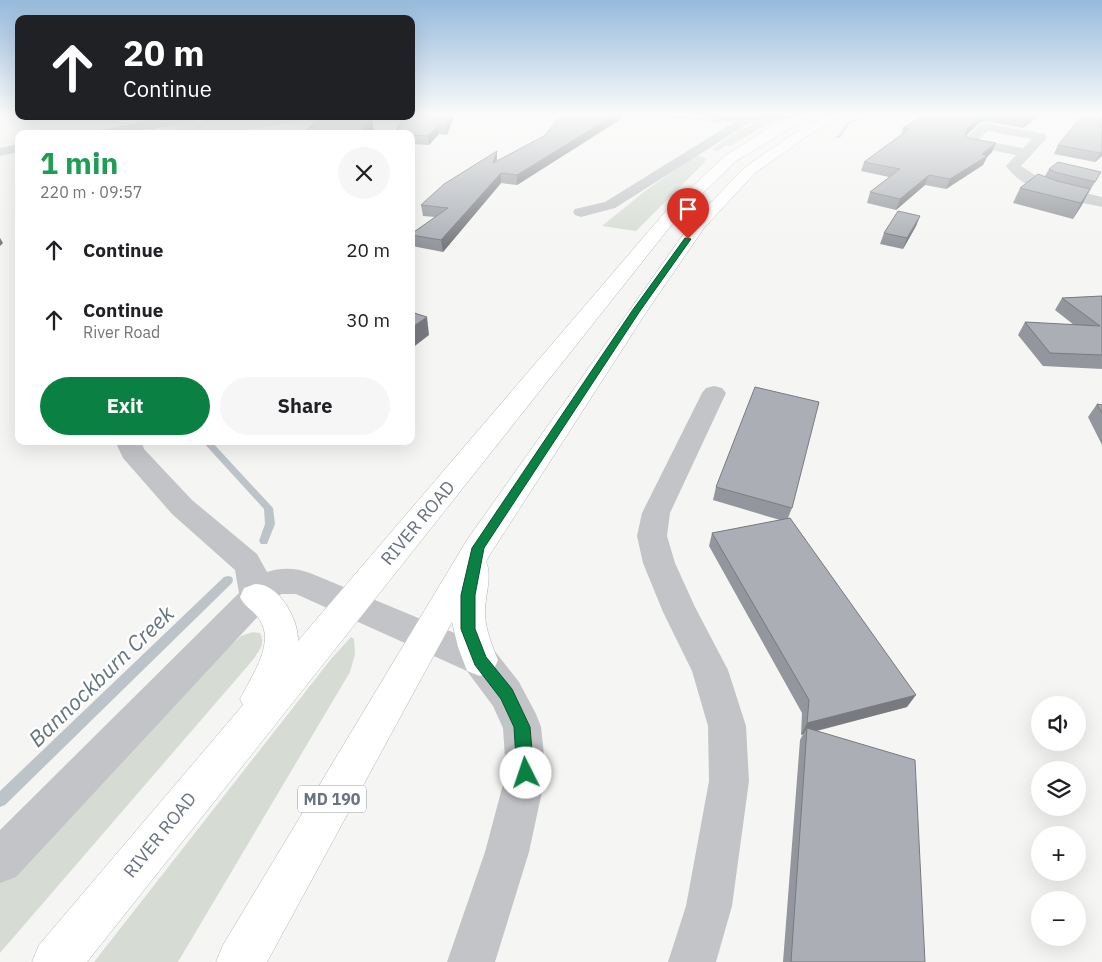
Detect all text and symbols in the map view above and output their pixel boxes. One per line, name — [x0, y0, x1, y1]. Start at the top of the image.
text: 20 m — [123, 30, 205, 76]
icon: ahead — [40, 35, 105, 100]
text: Continue — [123, 74, 212, 103]
text: 1 min — [40, 143, 118, 182]
button: close — [338, 147, 390, 199]
text: 220 m · 09:57 — [40, 182, 142, 202]
pin — [667, 188, 709, 239]
icon: arrive — [674, 195, 702, 223]
icon: ahead — [40, 236, 68, 264]
text: Continue — [83, 238, 163, 262]
text: 20 m — [346, 238, 390, 262]
text: Continue — [83, 298, 163, 322]
icon: ahead — [40, 306, 68, 334]
text: 30 m — [346, 308, 390, 332]
text: River Road — [83, 322, 160, 342]
button: Exit — [40, 377, 210, 435]
button: Share — [220, 377, 390, 435]
street label: RIVER ROAD — [376, 476, 460, 570]
water label: Bannockburn Creek — [22, 598, 180, 752]
map controls — [1031, 696, 1086, 946]
button: sound — [1031, 696, 1086, 751]
position arrow — [499, 746, 551, 798]
button: layers — [1031, 761, 1086, 816]
road number: MD 190 — [298, 786, 366, 812]
street label: RIVER ROAD — [118, 787, 201, 882]
button: + — [1031, 826, 1086, 881]
button: − — [1031, 891, 1086, 946]

